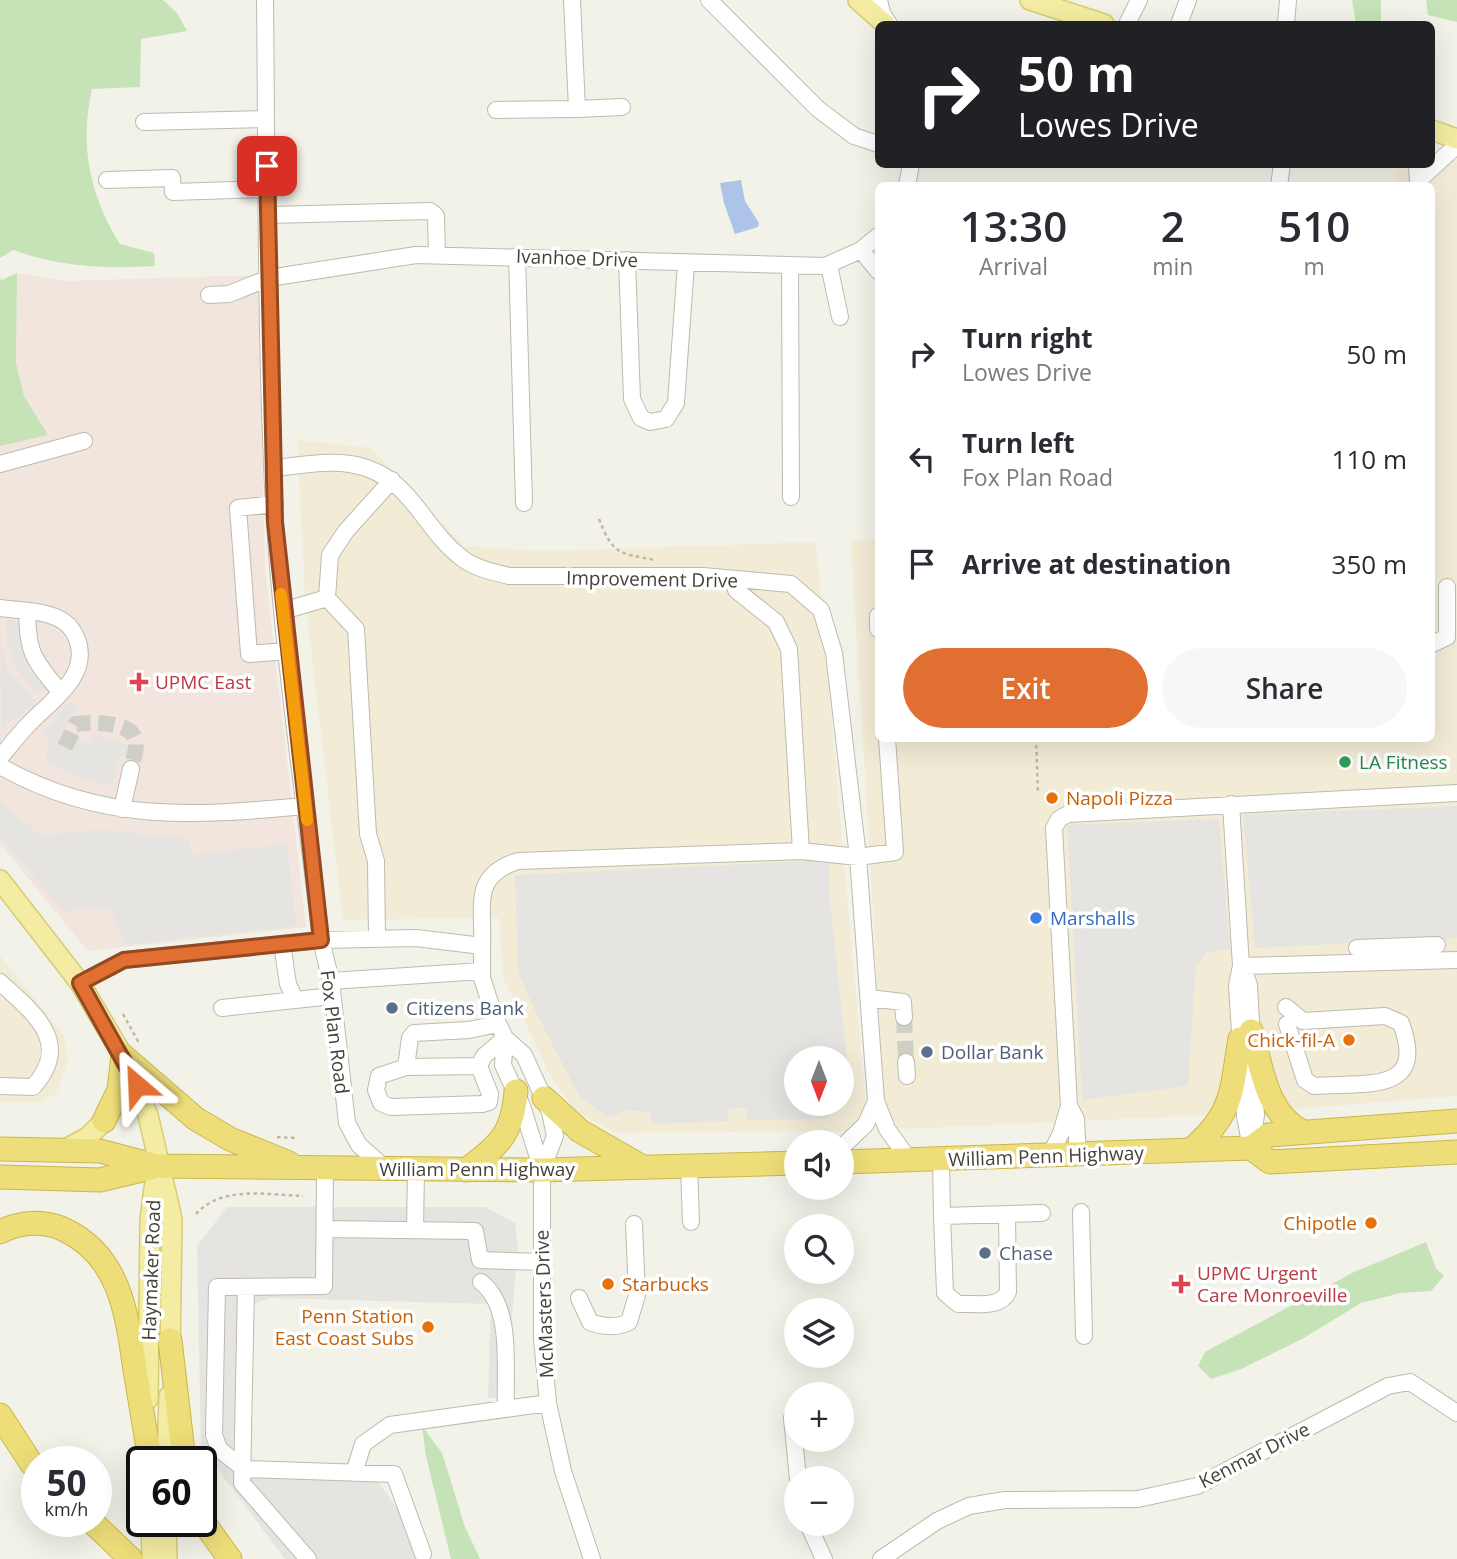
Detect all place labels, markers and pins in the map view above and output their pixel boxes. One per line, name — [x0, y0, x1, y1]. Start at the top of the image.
pin — [237, 136, 297, 196]
place label: UPMC East — [155, 669, 251, 695]
marker: UPMC East — [129, 672, 149, 692]
place label: LA Fitness — [1359, 749, 1448, 775]
marker: LA Fitness — [1337, 754, 1353, 770]
place label: Napoli Pizza — [1066, 785, 1173, 811]
marker: Napoli Pizza — [1044, 790, 1060, 806]
place label: Marshalls — [1050, 905, 1135, 931]
marker: Marshalls — [1028, 910, 1044, 926]
place label: Citizens Bank — [406, 995, 524, 1021]
marker: Citizens Bank — [384, 1000, 400, 1016]
place label: Chick-fil-A — [1247, 1027, 1335, 1053]
marker: Chick-fil-A — [1341, 1032, 1357, 1048]
place label: Dollar Bank — [941, 1039, 1044, 1065]
marker: Dollar Bank — [919, 1044, 935, 1060]
place label: Chipotle — [1283, 1210, 1357, 1236]
marker: Chipotle — [1363, 1215, 1379, 1231]
place label: Chase — [999, 1240, 1053, 1266]
marker: Chase — [977, 1245, 993, 1261]
place label: UPMC Urgent Care Monroeville — [1197, 1260, 1347, 1308]
place label: Starbucks — [622, 1271, 709, 1297]
marker: UPMC Urgent Care Monroeville — [1171, 1274, 1191, 1294]
marker: Starbucks — [600, 1276, 616, 1292]
place label: Penn Station East Coast Subs — [275, 1303, 414, 1351]
marker: Penn Station East Coast Subs — [420, 1319, 436, 1335]

